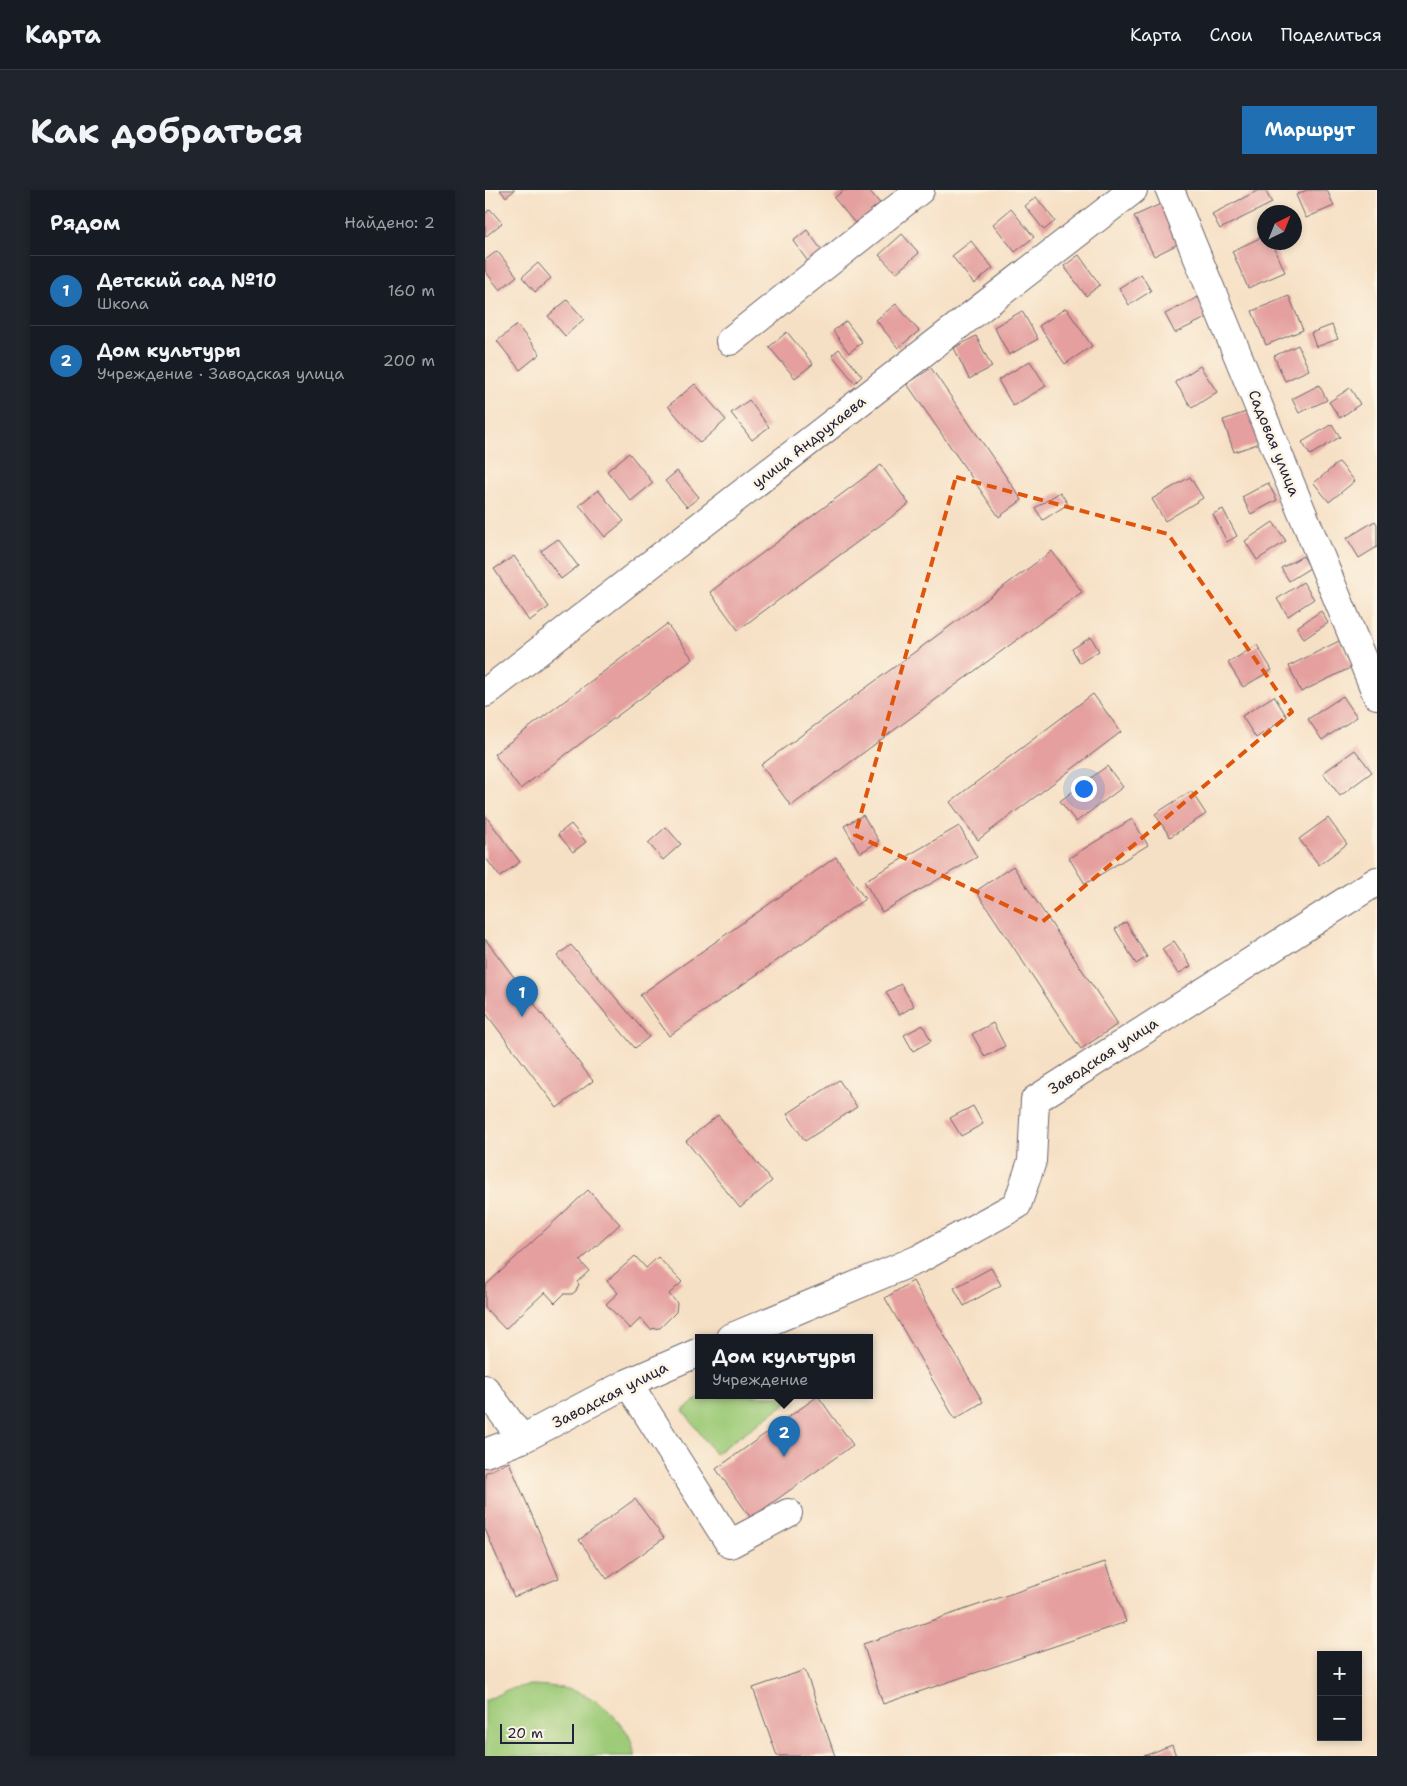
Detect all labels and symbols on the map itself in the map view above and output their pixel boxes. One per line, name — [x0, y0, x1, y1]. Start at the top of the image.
north arrow — [1257, 205, 1302, 250]
street label: Садовая улица — [1244, 387, 1305, 500]
street label: улица Андрухаева — [748, 391, 871, 493]
your location — [1071, 776, 1097, 802]
pin: 1 — [506, 976, 538, 1017]
street label: Заводская улица — [1044, 1013, 1162, 1099]
street label: Заводская улица — [549, 1357, 672, 1433]
pin: 2 — [768, 1416, 800, 1457]
scale bar — [500, 1721, 574, 1744]

